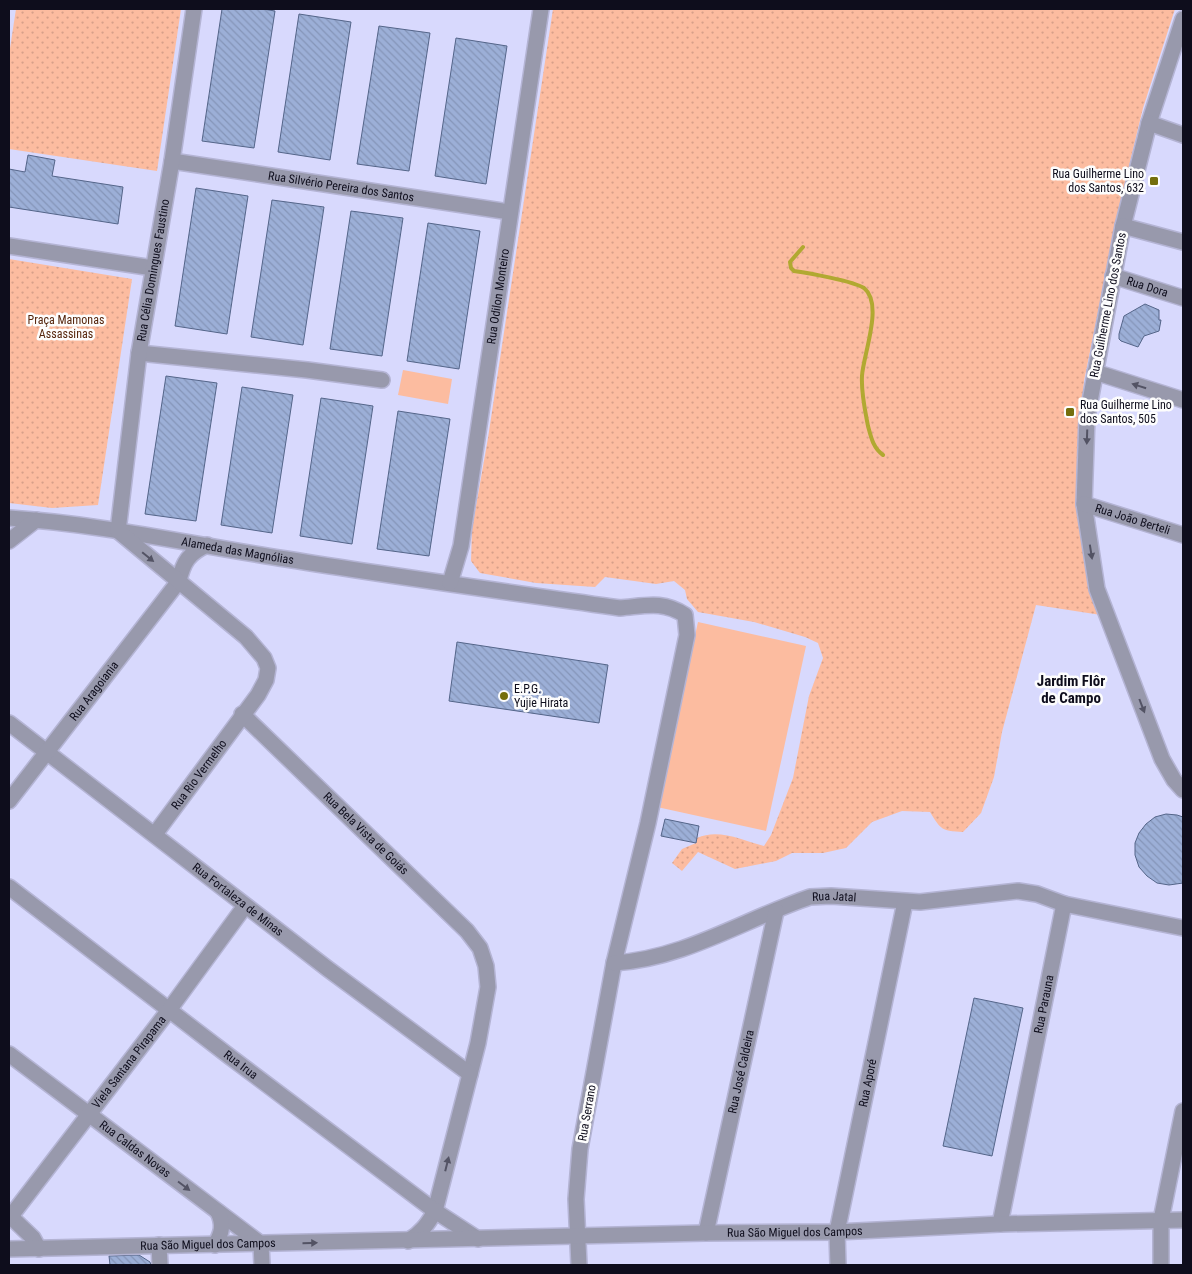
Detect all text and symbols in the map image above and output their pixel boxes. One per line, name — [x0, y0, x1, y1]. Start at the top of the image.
place label: Rua Guilherme Lino dos Santos, 632 — [1052, 167, 1144, 195]
street label: Rua Silvério Pereira dos Santos — [267, 169, 415, 204]
marker: Rua Guilherme Lino dos Santos, 632 — [1148, 175, 1160, 187]
street label: Rua Célia Domingues Faustino — [134, 198, 172, 342]
street label: Rua Guilherme Lino dos Santos — [1087, 231, 1129, 379]
street label: Rua Odilon Monteiro — [484, 248, 512, 345]
street label: Rua Dora — [1125, 274, 1170, 300]
park label: Praça Mamonas Assassinas — [28, 313, 104, 341]
one-way arrow — [1132, 382, 1147, 389]
place label: Rua Guilherme Lino dos Santos, 505 — [1080, 398, 1172, 426]
marker: Rua Guilherme Lino dos Santos, 505 — [1064, 406, 1076, 418]
one-way arrow — [1082, 430, 1090, 446]
street label: Rua João Berteli — [1093, 501, 1172, 538]
street label: Alameda das Magnólias — [180, 534, 295, 567]
one-way arrow — [1088, 545, 1096, 561]
one-way arrow — [141, 551, 154, 562]
street label: Rua Aragoiania — [67, 658, 122, 724]
district label: Jardim Flôr de Campo — [1037, 672, 1105, 707]
place label: E.P.G. Yujie Hirata — [514, 682, 569, 710]
marker: E.P.G. Yujie Hirata — [498, 690, 510, 702]
one-way arrow — [1138, 699, 1146, 714]
street label: Rua Rio Vermelho — [169, 737, 230, 812]
street label: Rua Bela Vista de Goiás — [320, 789, 411, 878]
street label: Rua Fortaleza de Minas — [190, 860, 286, 939]
street label: Rua Jatal — [812, 889, 857, 905]
street label: Rua Parauna — [1031, 974, 1057, 1035]
street label: Viela Santana Pirapama — [89, 1013, 169, 1111]
street label: Rua José Caldeira — [725, 1028, 757, 1115]
street label: Rua Irua — [221, 1047, 261, 1082]
street label: Rua Aporé — [856, 1057, 880, 1108]
street label: Rua Serrano — [575, 1084, 599, 1142]
street label: Rua Caldas Novas — [97, 1118, 174, 1180]
one-way arrow — [443, 1156, 451, 1171]
one-way arrow — [177, 1181, 190, 1192]
street label: Rua São Miguel dos Campos — [727, 1224, 863, 1240]
street label: Rua São Miguel dos Campos — [140, 1236, 276, 1253]
one-way arrow — [302, 1239, 318, 1247]

